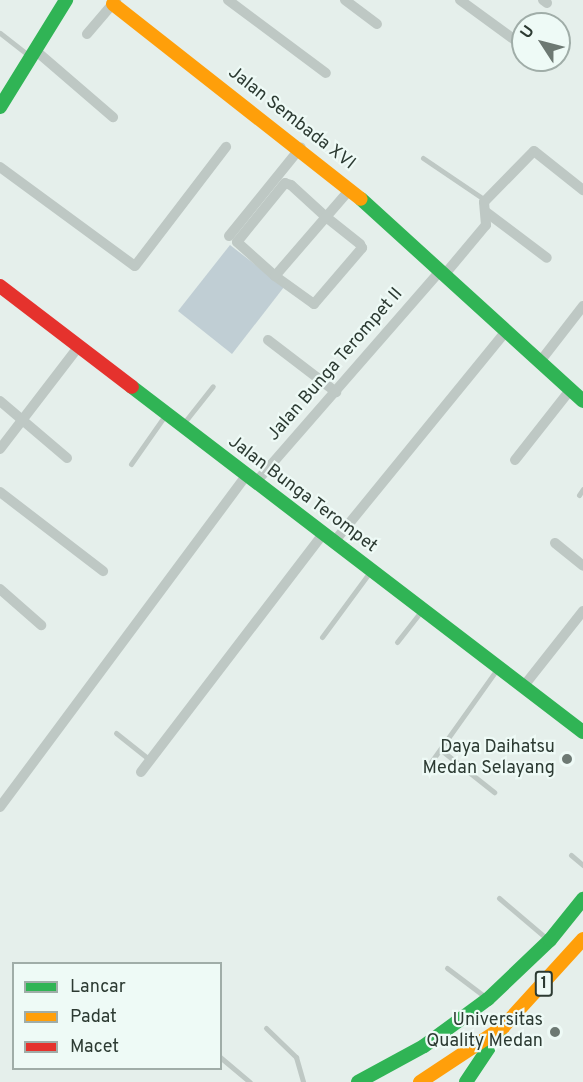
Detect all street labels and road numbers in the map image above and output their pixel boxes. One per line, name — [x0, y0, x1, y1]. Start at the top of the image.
street label: Jalan Sembada XVI — [223, 63, 359, 175]
street label: Jalan Bunga Terompet II — [263, 284, 409, 446]
street label: Jalan Bunga Terompet — [223, 432, 381, 558]
road number: 1 — [534, 971, 554, 997]

